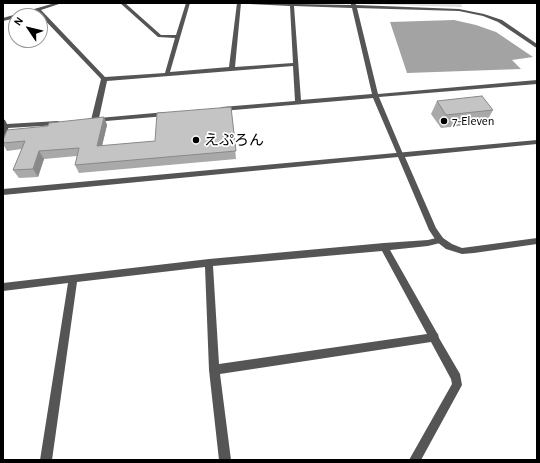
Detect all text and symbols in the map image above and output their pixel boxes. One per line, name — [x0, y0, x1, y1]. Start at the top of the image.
north arrow — [8, 8, 48, 48]
text: N — [12, 15, 25, 28]
place label: 7-Eleven — [452, 113, 494, 129]
marker: 7-Eleven — [439, 116, 449, 126]
place label: えぷろん — [204, 131, 264, 149]
marker: えぷろん — [191, 135, 201, 145]

